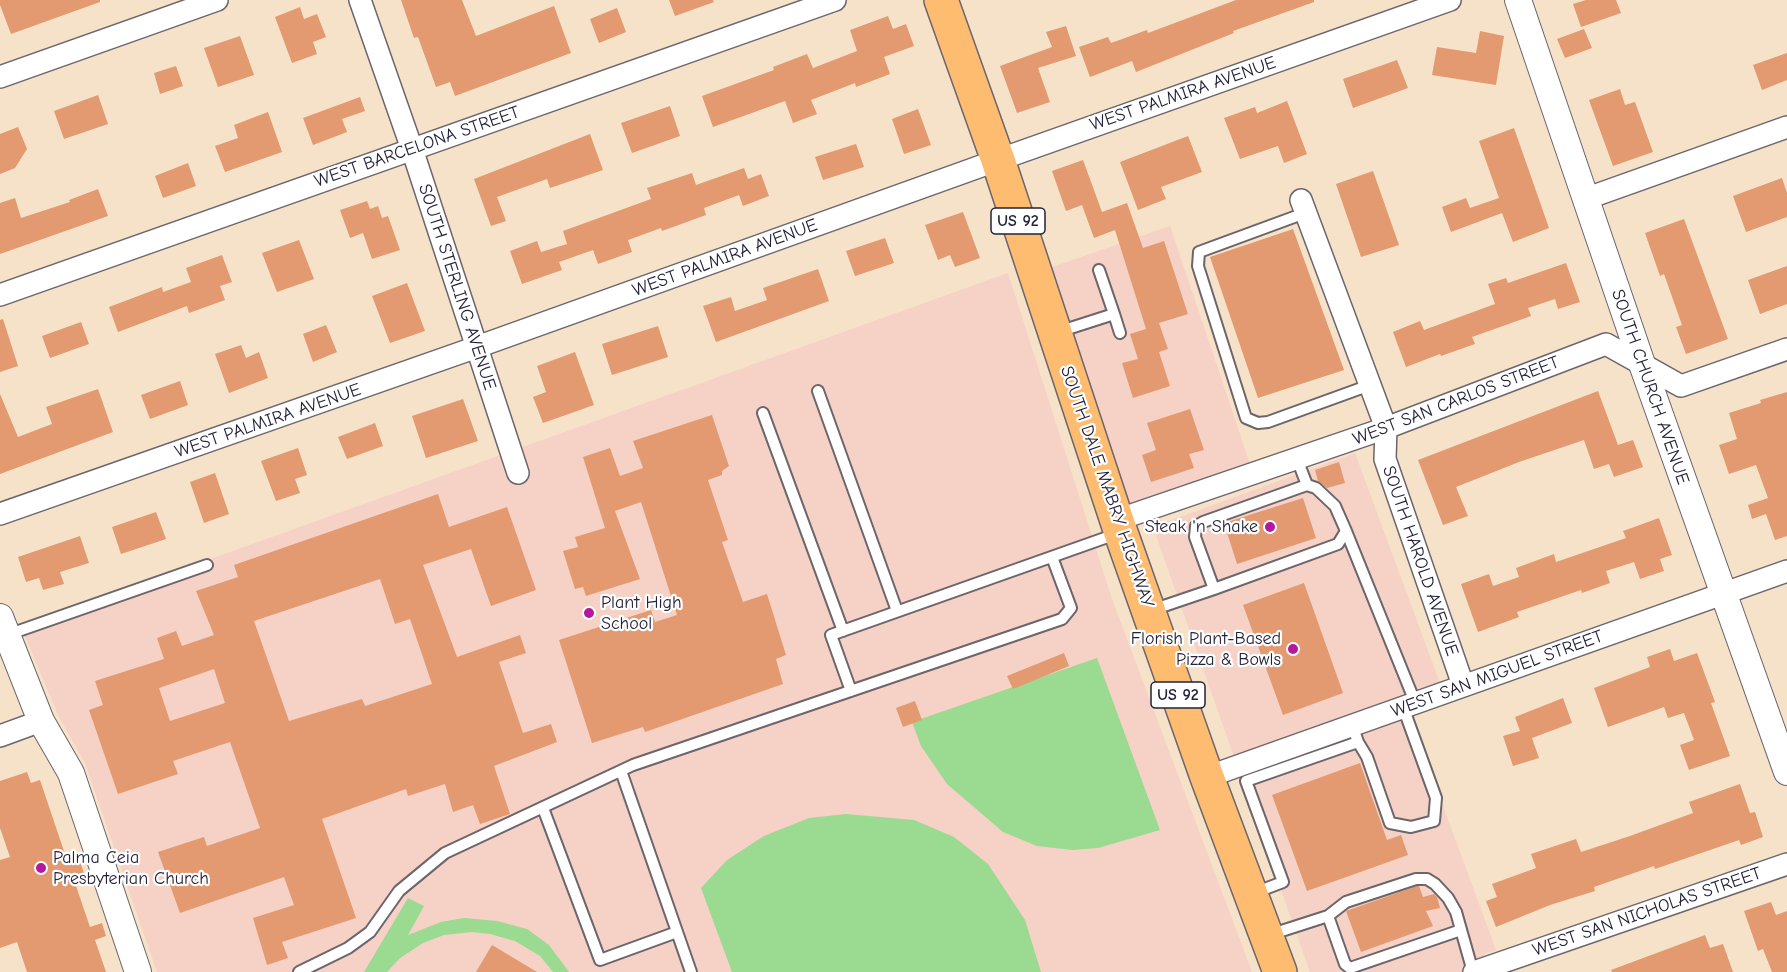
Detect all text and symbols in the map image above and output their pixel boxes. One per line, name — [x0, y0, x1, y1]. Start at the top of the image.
street label: WEST PALMIRA AVENUE — [1087, 52, 1279, 136]
street label: WEST BARCELONA STREET — [312, 102, 522, 192]
street label: SOUTH STERLING AVENUE — [413, 181, 501, 393]
road number: US 92 — [991, 208, 1045, 234]
street label: WEST PALMIRA AVENUE — [630, 214, 820, 302]
street label: SOUTH CHURCH AVENUE — [1606, 287, 1694, 487]
street label: WEST SAN CARLOS STREET — [1350, 352, 1562, 450]
street label: SOUTH DALE MABRY HIGHWAY — [1055, 363, 1159, 611]
street label: WEST PALMIRA AVENUE — [172, 379, 364, 463]
street label: SOUTH HAROLD AVENUE — [1377, 463, 1463, 659]
place label: Steak 'n Shake — [1145, 516, 1258, 538]
marker: Steak 'n Shake — [1263, 520, 1277, 534]
place label: Plant High School — [601, 592, 682, 634]
marker: Plant High School — [582, 606, 596, 620]
street label: WEST SAN MIGUEL STREET — [1388, 626, 1606, 722]
place label: Florish Plant-Based Pizza & Bowls — [1131, 628, 1281, 670]
marker: Florish Plant-Based Pizza & Bowls — [1286, 642, 1300, 656]
road number: US 92 — [1151, 682, 1205, 708]
place label: Palma Ceia Presbyterian Church — [53, 847, 209, 890]
marker: Palma Ceia Presbyterian Church — [34, 861, 48, 875]
street label: WEST SAN NICHOLAS STREET — [1530, 863, 1764, 961]

